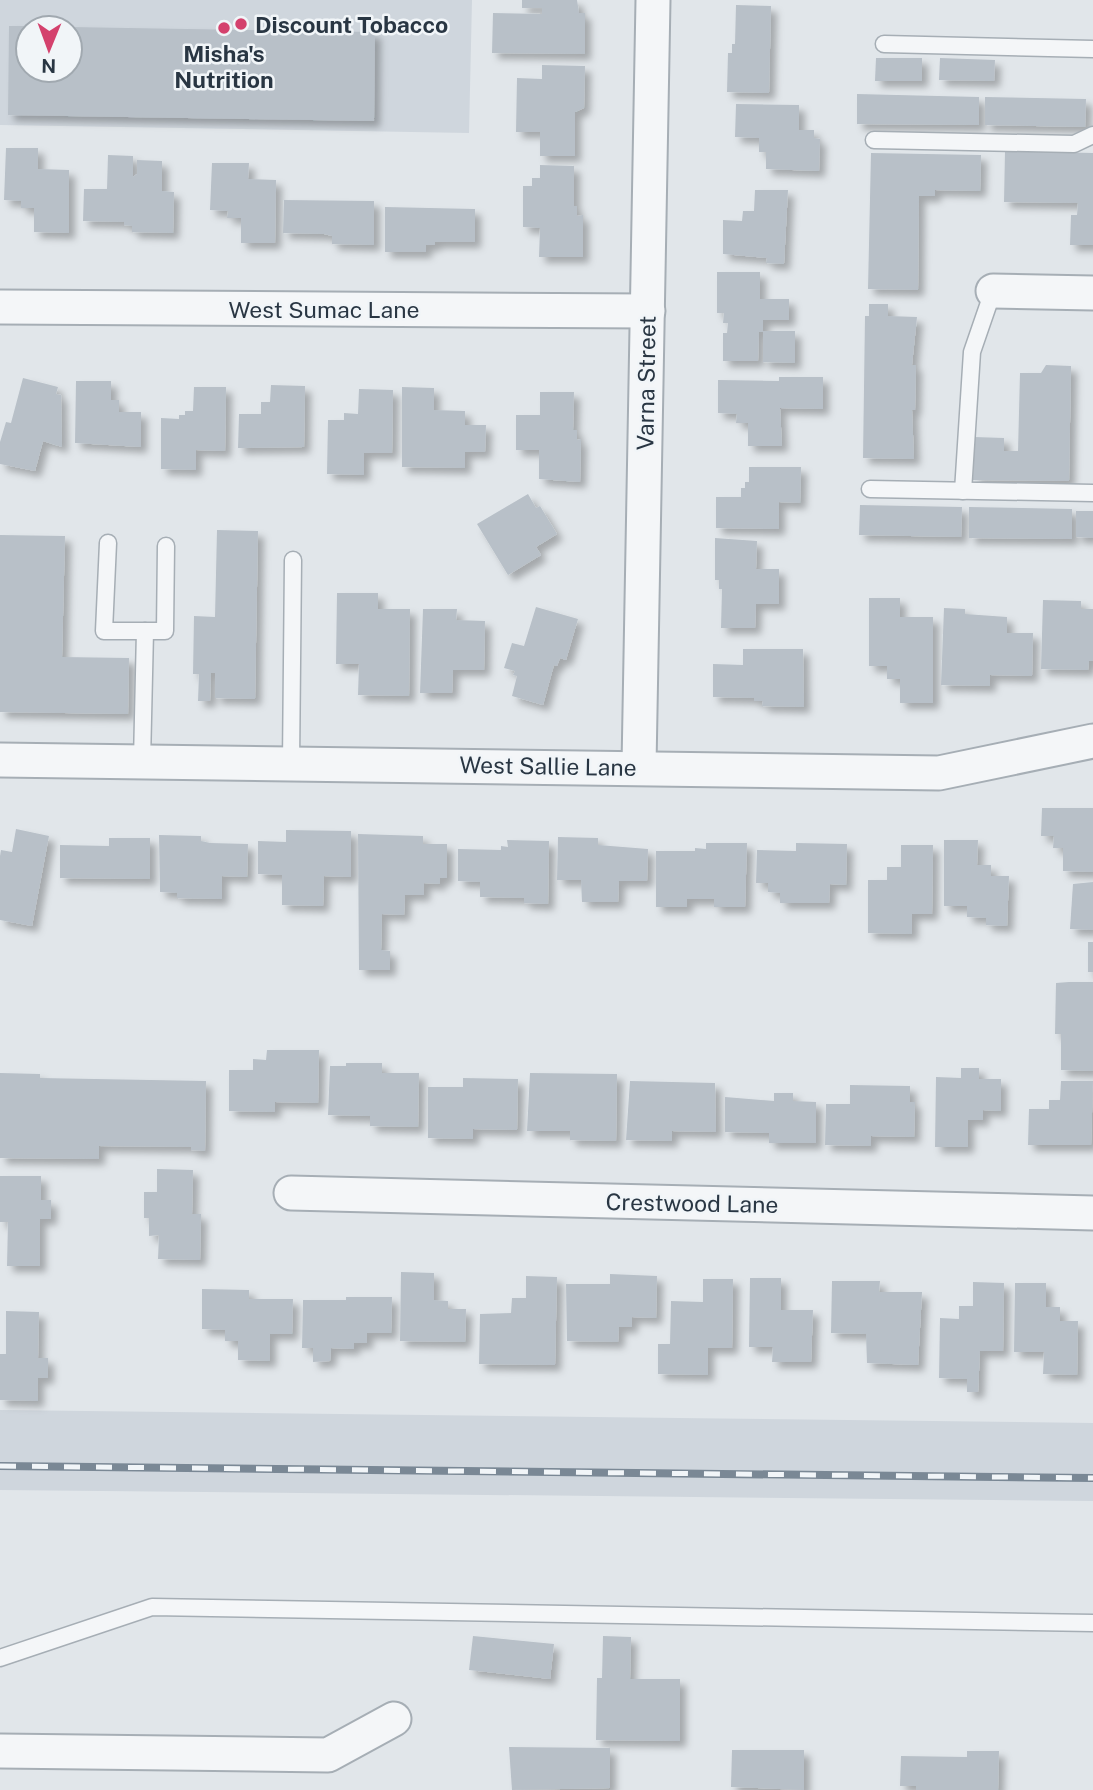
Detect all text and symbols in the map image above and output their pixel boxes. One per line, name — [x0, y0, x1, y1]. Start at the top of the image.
place label: Discount Tobacco — [255, 11, 448, 38]
north arrow — [14, 14, 84, 84]
marker: Discount Tobacco — [233, 16, 249, 32]
marker: Misha's Nutrition — [216, 20, 232, 36]
place label: Misha's Nutrition — [174, 40, 274, 93]
text: N — [41, 55, 56, 77]
street label: West Sumac Lane — [228, 296, 420, 323]
street label: Varna Street — [631, 315, 661, 451]
street label: West Sallie Lane — [459, 751, 637, 781]
street label: Crestwood Lane — [605, 1188, 779, 1218]

